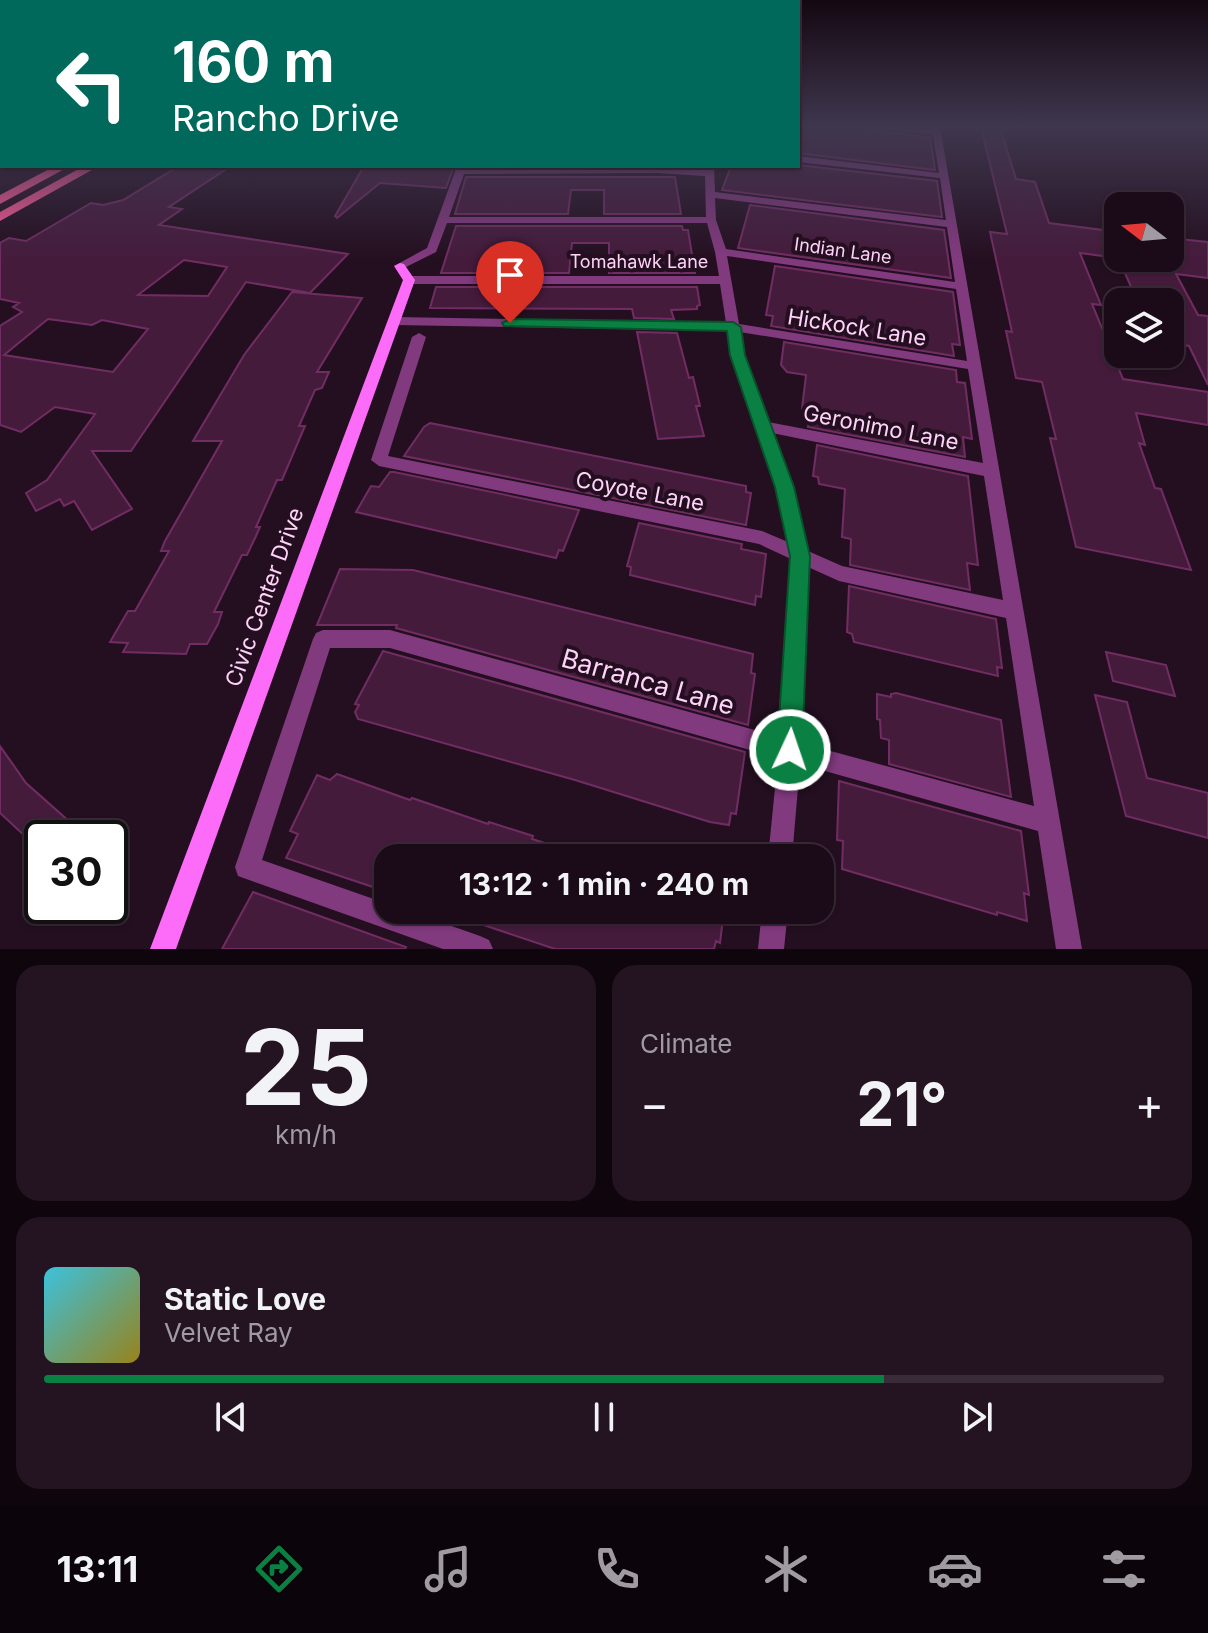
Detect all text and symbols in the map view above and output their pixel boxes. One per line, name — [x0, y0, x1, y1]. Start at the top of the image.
text: 160 m — [172, 28, 335, 96]
icon: left — [40, 32, 144, 136]
text: Rancho Drive — [172, 96, 399, 140]
north arrow — [1104, 192, 1184, 272]
map controls — [1104, 192, 1184, 368]
street label: Indian Lane — [793, 233, 893, 268]
pin — [476, 241, 544, 323]
street label: Tomahawk Lane — [570, 251, 708, 272]
icon: arrive — [488, 253, 532, 297]
button: layers — [1104, 288, 1184, 368]
street label: Hickock Lane — [786, 303, 928, 351]
street label: Geronimo Lane — [801, 399, 961, 455]
street label: Coyote Lane — [573, 466, 707, 516]
street label: Civic Center Drive — [220, 504, 308, 690]
street label: Barranca Lane — [558, 642, 738, 721]
position arrow — [748, 708, 832, 792]
speed limit sign: 30 — [24, 820, 128, 924]
text: 13:12 · 1 min · 240 m — [459, 866, 749, 902]
text: 25 — [240, 1004, 372, 1130]
text: Climate — [640, 1028, 732, 1059]
text: 21° — [856, 1068, 948, 1140]
text: − — [640, 1077, 669, 1131]
text: + — [1135, 1077, 1164, 1131]
text: km/h — [275, 1119, 337, 1150]
text: Static Love — [164, 1281, 326, 1317]
text: Velvet Ray — [164, 1317, 293, 1348]
icon: previous — [209, 1395, 253, 1439]
icon: pause — [582, 1395, 626, 1439]
icon: next — [955, 1395, 999, 1439]
icon: directions — [251, 1541, 307, 1597]
icon: music — [420, 1541, 476, 1597]
icon: phone — [589, 1541, 645, 1597]
icon: climate — [758, 1541, 814, 1597]
icon: car — [927, 1541, 983, 1597]
icon: filters — [1096, 1541, 1152, 1597]
text: 13:11 — [56, 1547, 138, 1591]

